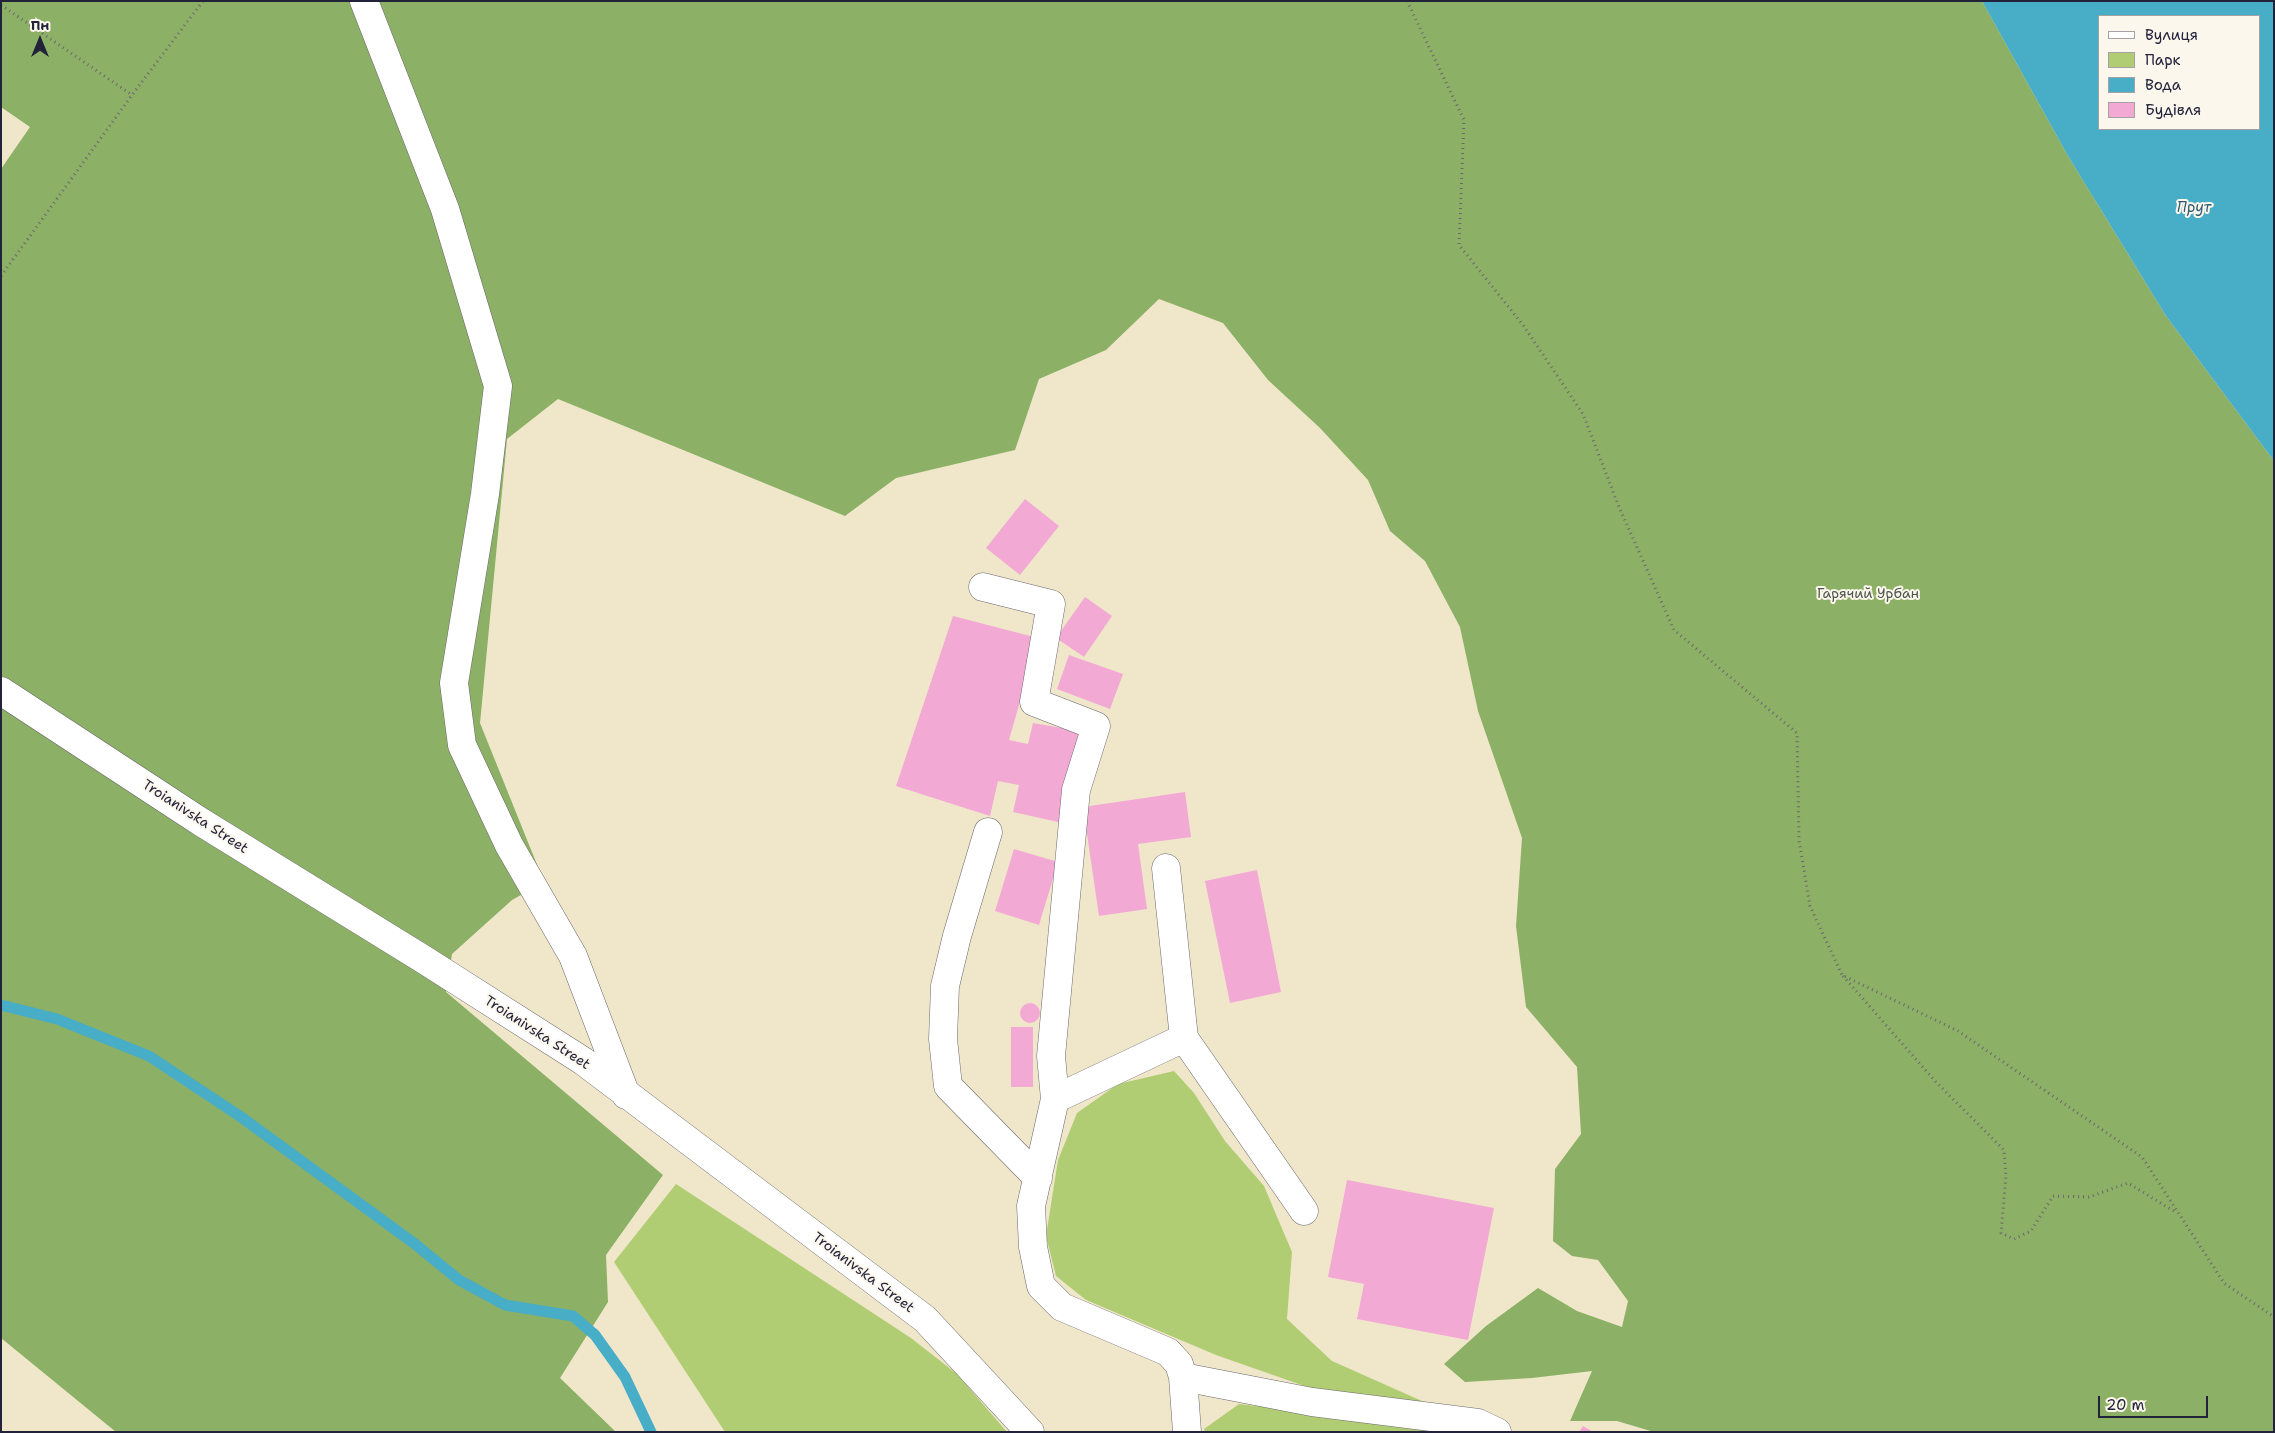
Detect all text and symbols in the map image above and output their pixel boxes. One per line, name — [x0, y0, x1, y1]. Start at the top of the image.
north arrow — [15, 15, 65, 65]
legend — [2098, 15, 2260, 130]
text: Пн — [31, 16, 49, 34]
text: Вулиця — [2145, 25, 2198, 45]
text: Парк — [2145, 50, 2181, 70]
text: Вода — [2145, 75, 2181, 95]
text: Будівля — [2145, 100, 2201, 120]
water label: Прут — [2177, 199, 2211, 217]
park label: Гарячий Урбан — [1817, 586, 1919, 602]
street label: Troianivska Street — [139, 777, 251, 857]
street label: Troianivska Street — [481, 993, 593, 1073]
street label: Troianivska Street — [809, 1229, 917, 1317]
scale bar — [2100, 1386, 2210, 1418]
text: 20 m — [2106, 1395, 2145, 1415]

